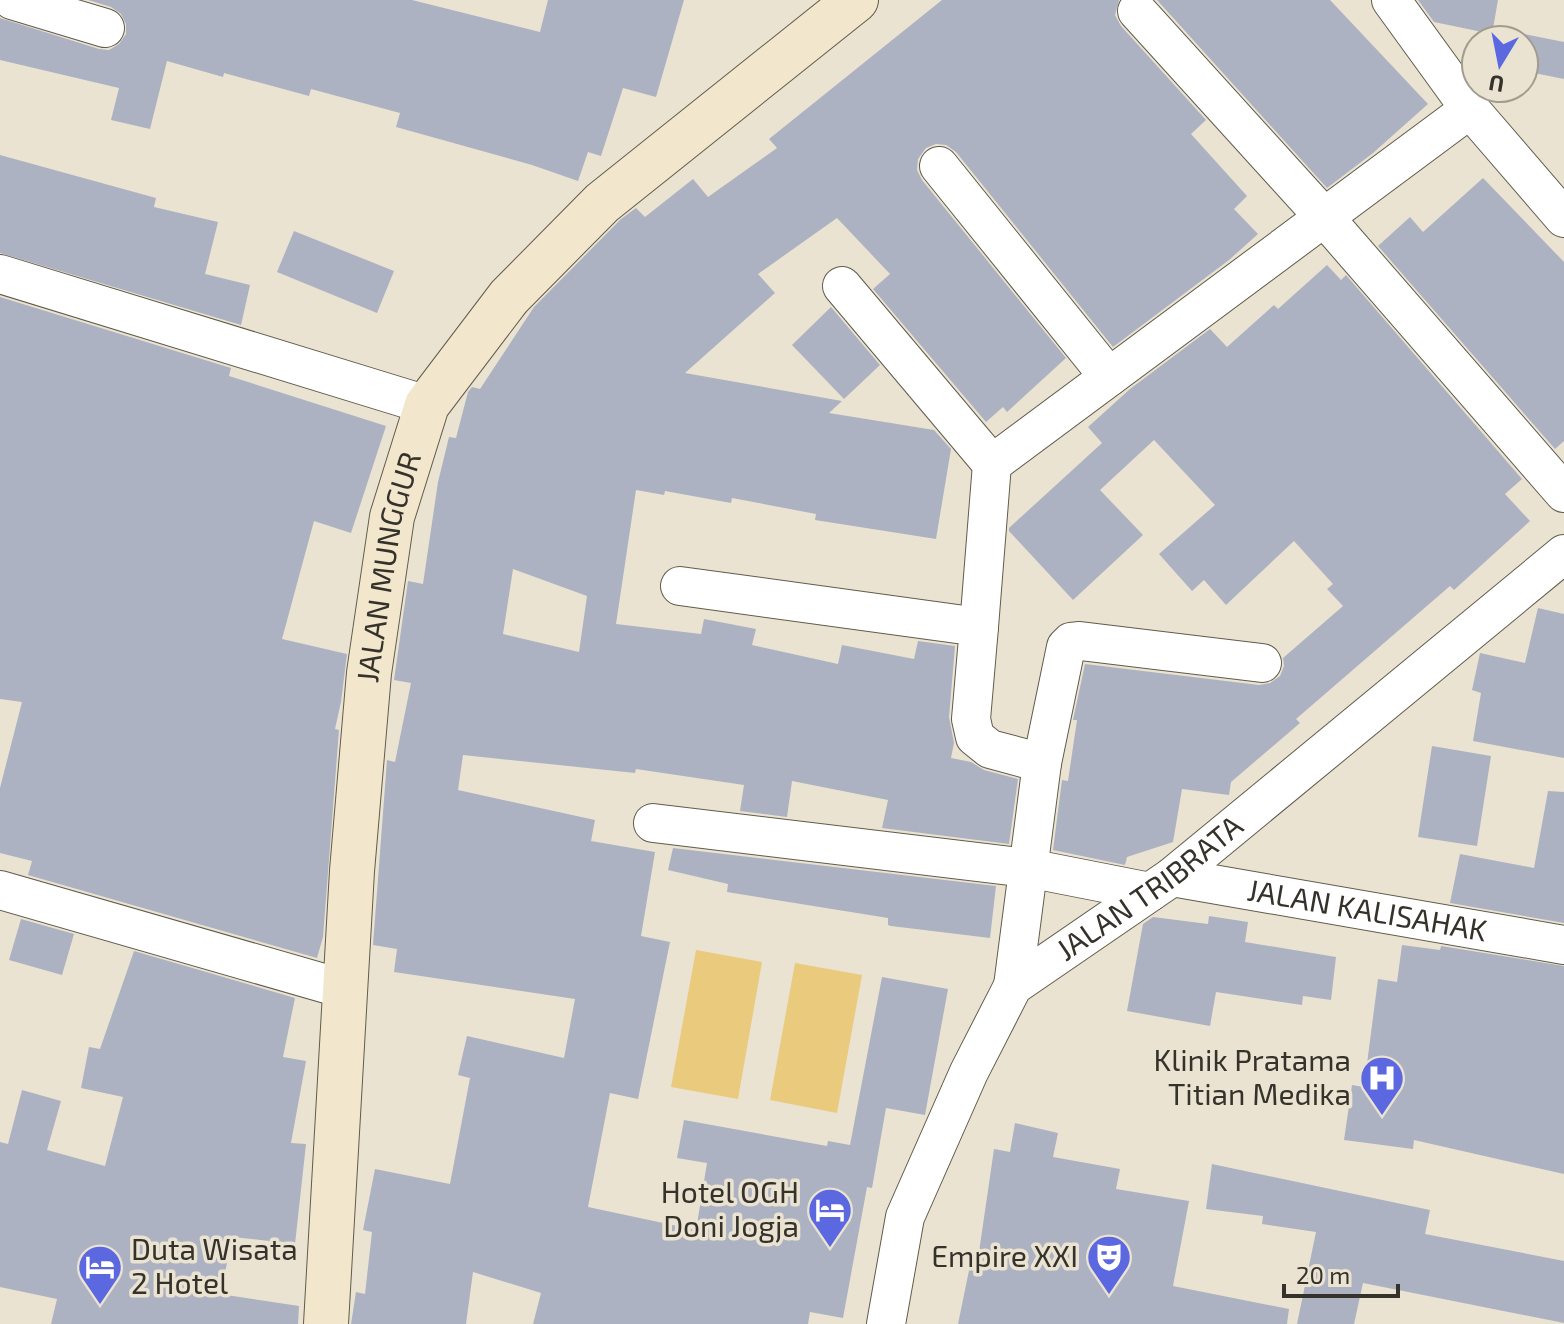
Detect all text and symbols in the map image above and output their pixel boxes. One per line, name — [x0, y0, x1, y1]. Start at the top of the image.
north arrow — [1460, 24, 1540, 104]
text: U — [1487, 71, 1506, 99]
street label: JALAN MUNGGUR — [348, 447, 427, 684]
street label: JALAN TRIBRATA — [1049, 806, 1249, 967]
street label: JALAN KALISAHAK — [1245, 870, 1490, 947]
place label: Klinik Pratama Titian Medika — [1154, 1041, 1351, 1111]
hospital icon: Klinik Pratama Titian Medika — [1358, 1054, 1406, 1117]
place label: Hotel OGH Doni Jogja — [661, 1173, 799, 1243]
hotel icon: Hotel OGH Doni Jogja — [806, 1186, 854, 1249]
place label: Duta Wisata 2 Hotel — [131, 1230, 298, 1300]
theatre icon: Empire XXI — [1085, 1233, 1133, 1296]
place label: Empire XXI — [931, 1237, 1078, 1273]
hotel icon: Duta Wisata 2 Hotel — [76, 1243, 124, 1306]
scale bar — [1284, 1248, 1398, 1298]
text: 20 m — [1296, 1260, 1350, 1289]

